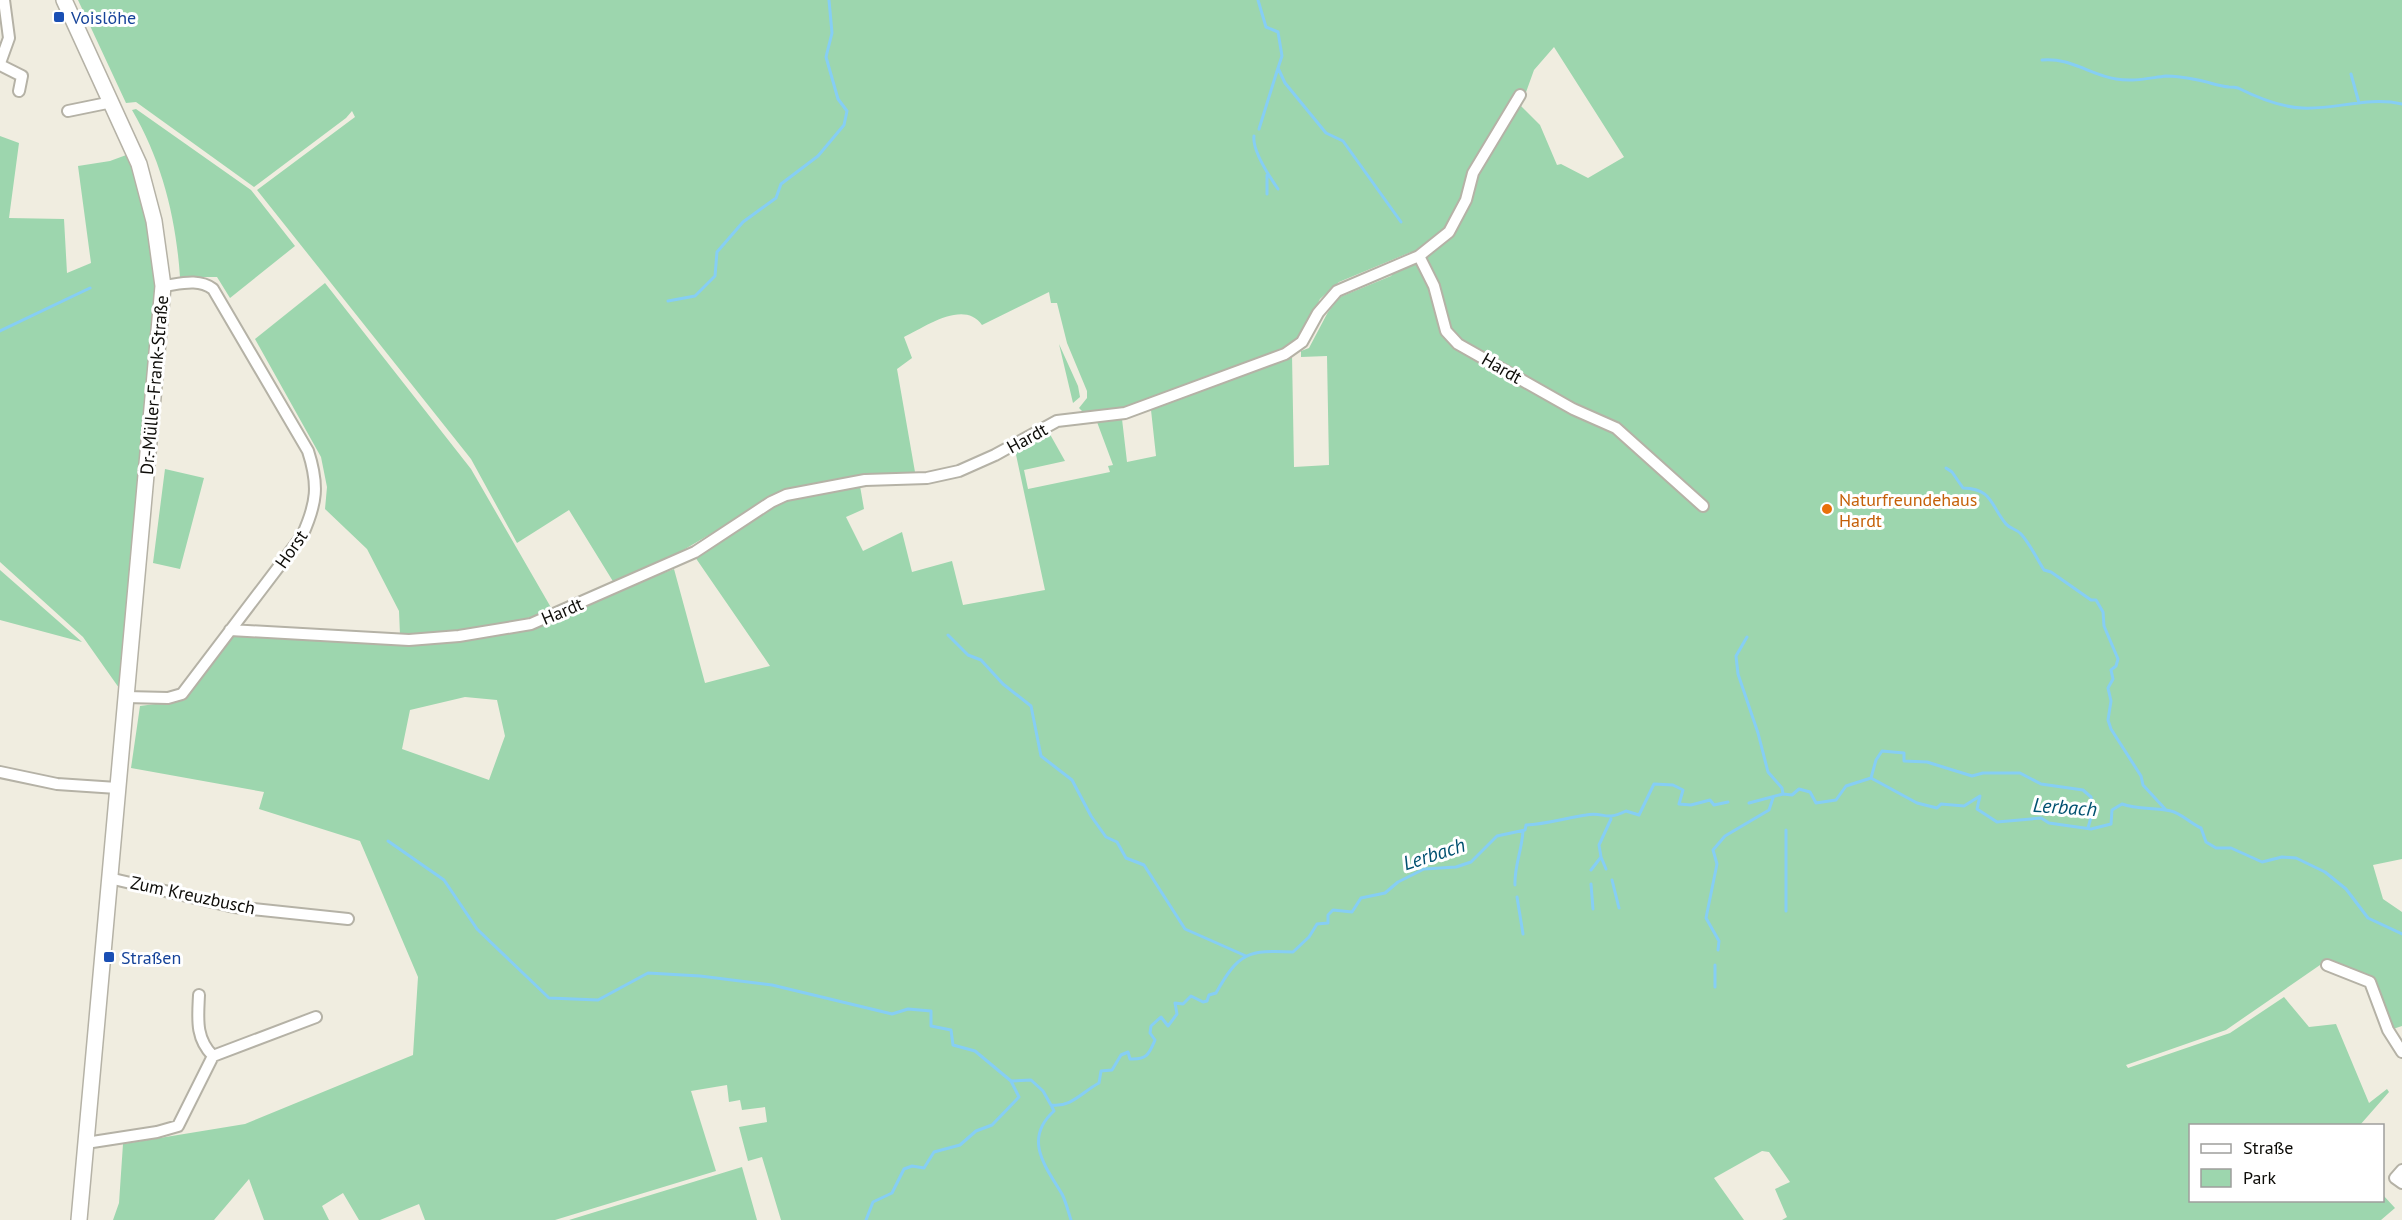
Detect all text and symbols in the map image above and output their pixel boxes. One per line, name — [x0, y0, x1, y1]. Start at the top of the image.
place label: Voislöhe — [70, 6, 136, 29]
marker: Voislöhe — [52, 10, 66, 24]
street label: Dr.-Müller-Frank-Straße — [135, 294, 173, 476]
street label: Hardt — [1478, 347, 1526, 389]
street label: Hardt — [1003, 418, 1051, 458]
place label: Naturfreundehaus Hardt — [1839, 488, 1977, 532]
marker: Naturfreundehaus Hardt — [1820, 502, 1834, 516]
street label: Horst — [270, 525, 312, 573]
street label: Hardt — [538, 592, 586, 630]
water label: Lerbach — [2032, 792, 2098, 822]
water label: Lerbach — [1399, 832, 1469, 876]
street label: Zum Kreuzbusch — [128, 871, 258, 919]
place label: Straßen — [121, 946, 181, 969]
marker: Straßen — [102, 950, 116, 964]
legend — [2189, 1124, 2384, 1202]
text: Straße — [2243, 1136, 2294, 1159]
text: Park — [2243, 1166, 2276, 1189]

